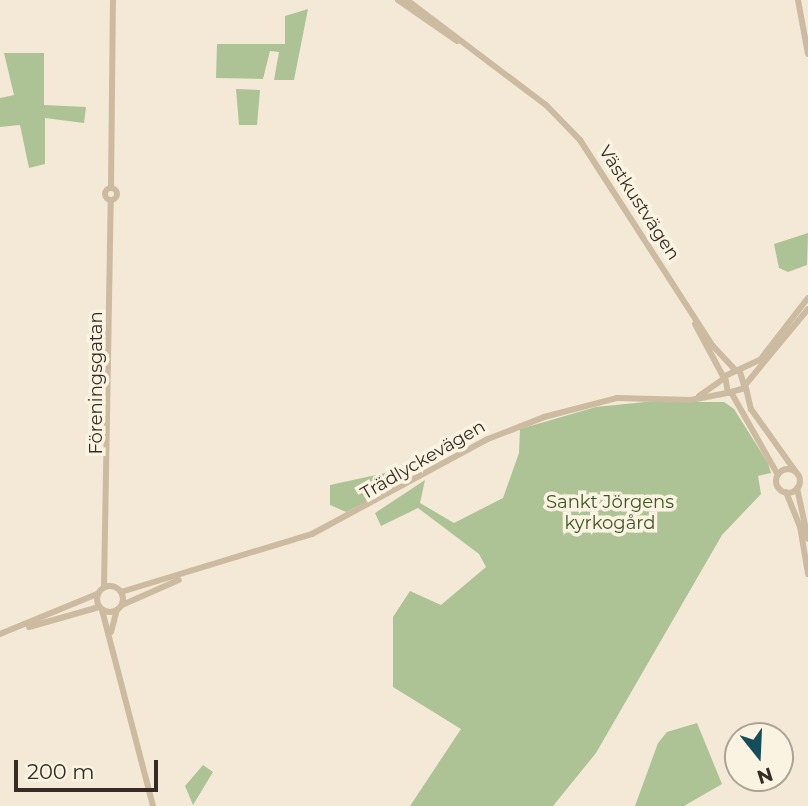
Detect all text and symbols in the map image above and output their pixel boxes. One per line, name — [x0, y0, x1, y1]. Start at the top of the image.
street label: Västkustvägen — [594, 142, 684, 264]
street label: Föreningsgatan — [85, 311, 107, 455]
street label: Trädlyckevägen — [357, 416, 489, 504]
park label: Sankt Jörgens kyrkogård — [546, 492, 674, 534]
north arrow — [724, 722, 794, 792]
scale bar — [18, 746, 161, 790]
text: 200 m — [27, 759, 94, 784]
text: N — [754, 762, 776, 789]

